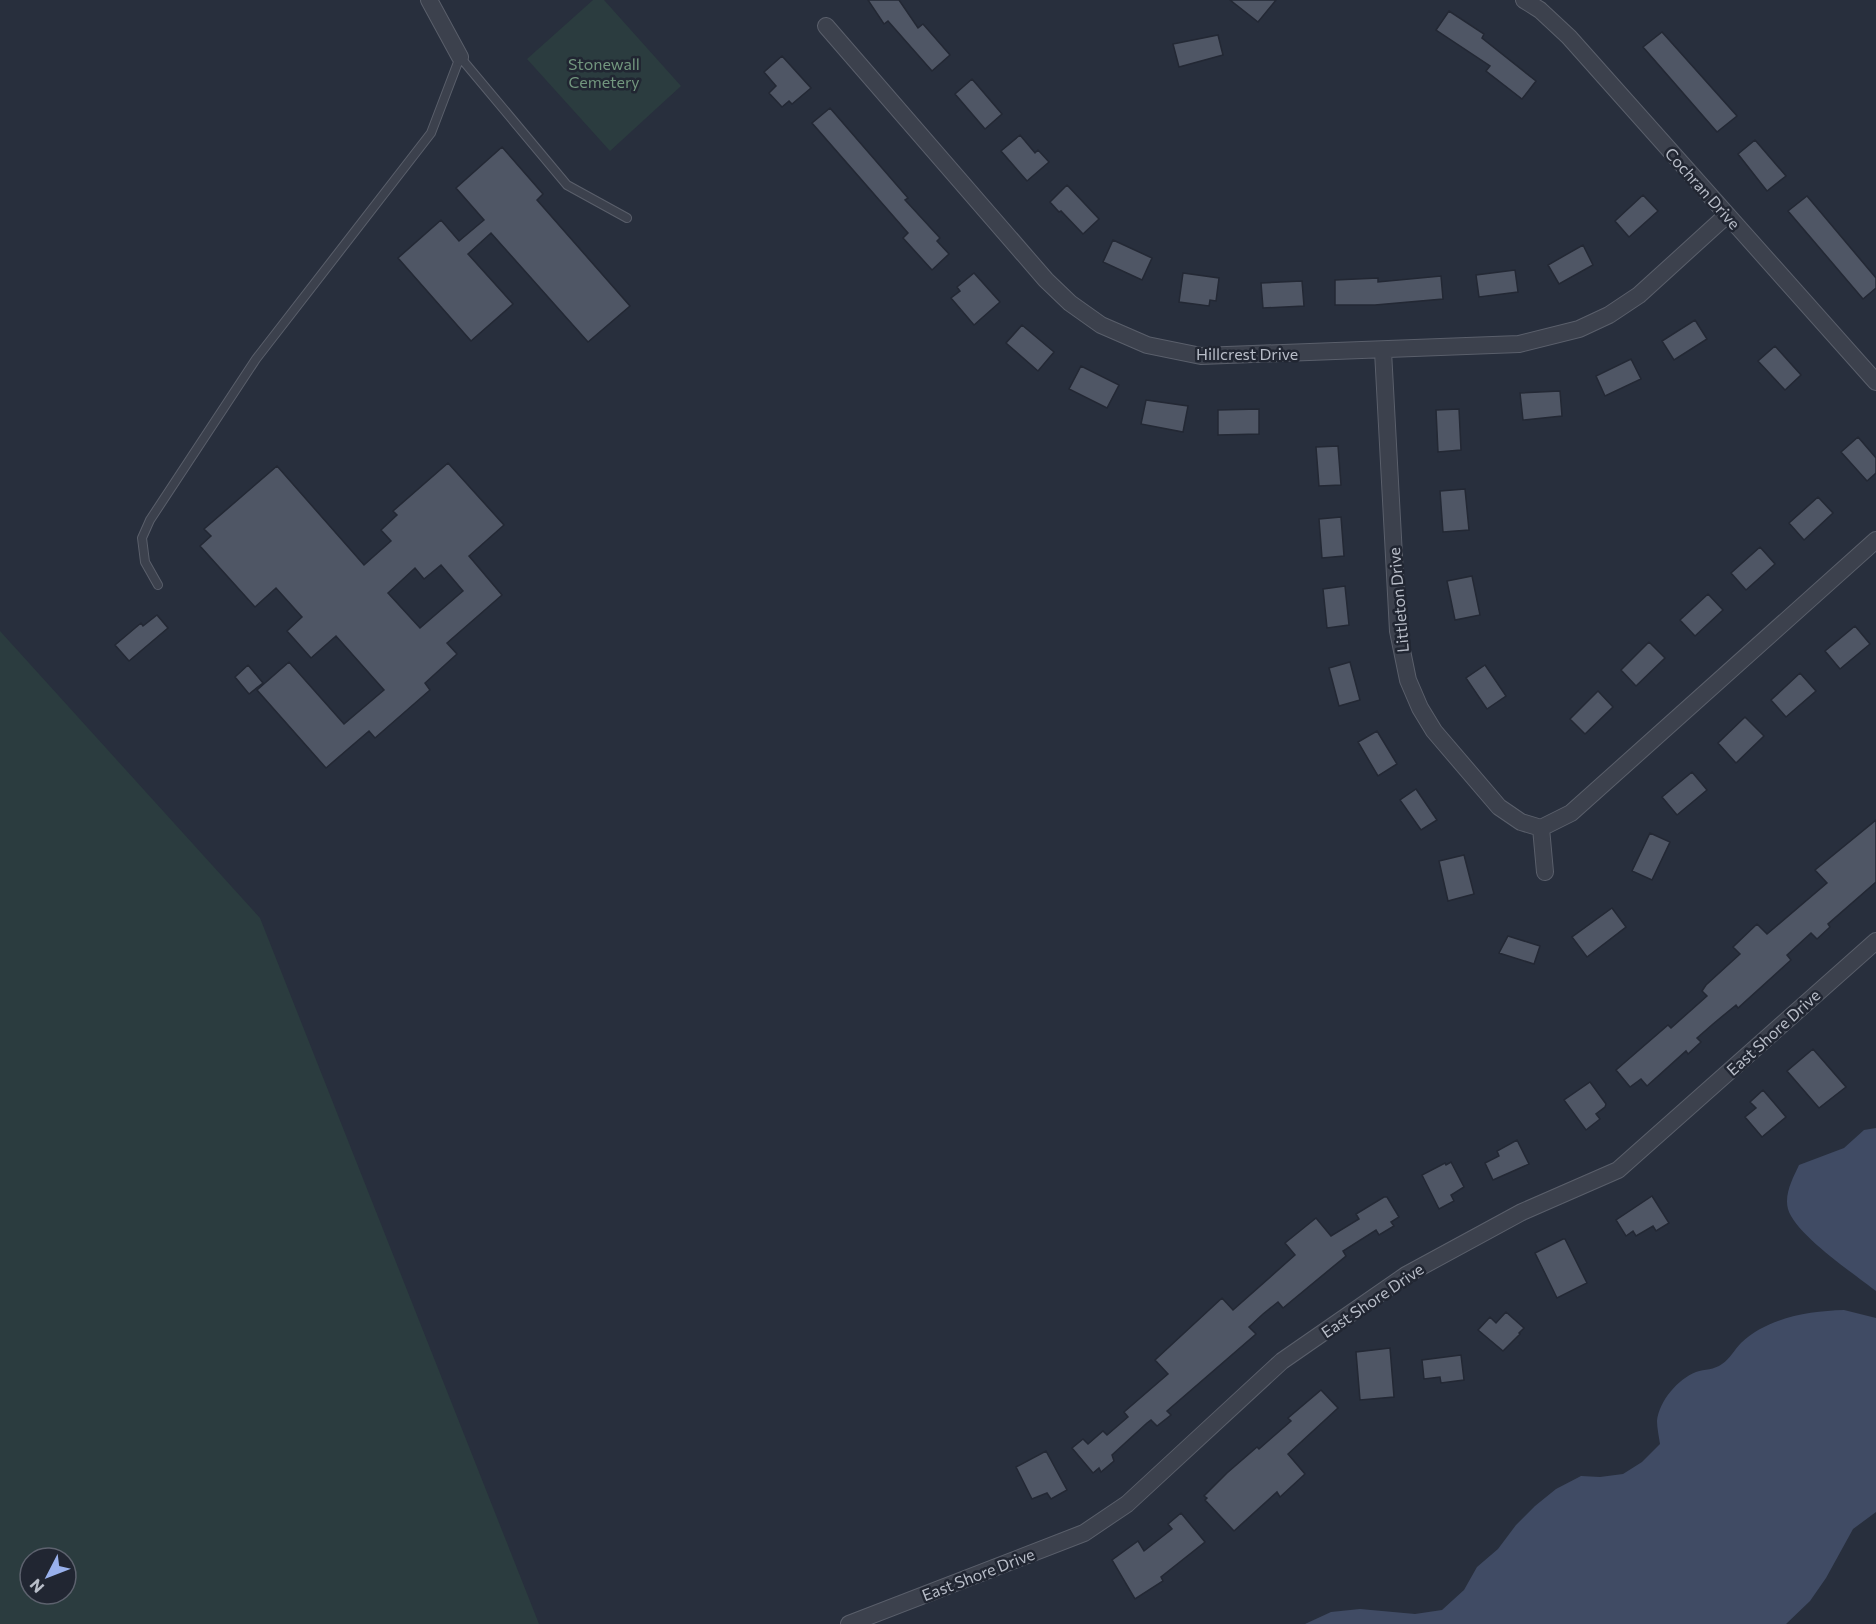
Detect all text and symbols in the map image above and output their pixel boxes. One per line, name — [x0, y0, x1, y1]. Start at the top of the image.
park label: Stonewall Cemetery — [568, 54, 640, 91]
street label: Cochran Drive — [1661, 143, 1745, 233]
street label: Hillcrest Drive — [1196, 344, 1298, 363]
street label: Littleton Drive — [1384, 547, 1412, 653]
street label: East Shore Drive — [1722, 985, 1824, 1079]
street label: East Shore Drive — [1317, 1259, 1427, 1341]
street label: East Shore Drive — [919, 1544, 1037, 1604]
north arrow — [18, 1546, 78, 1606]
text: N — [25, 1576, 48, 1597]

